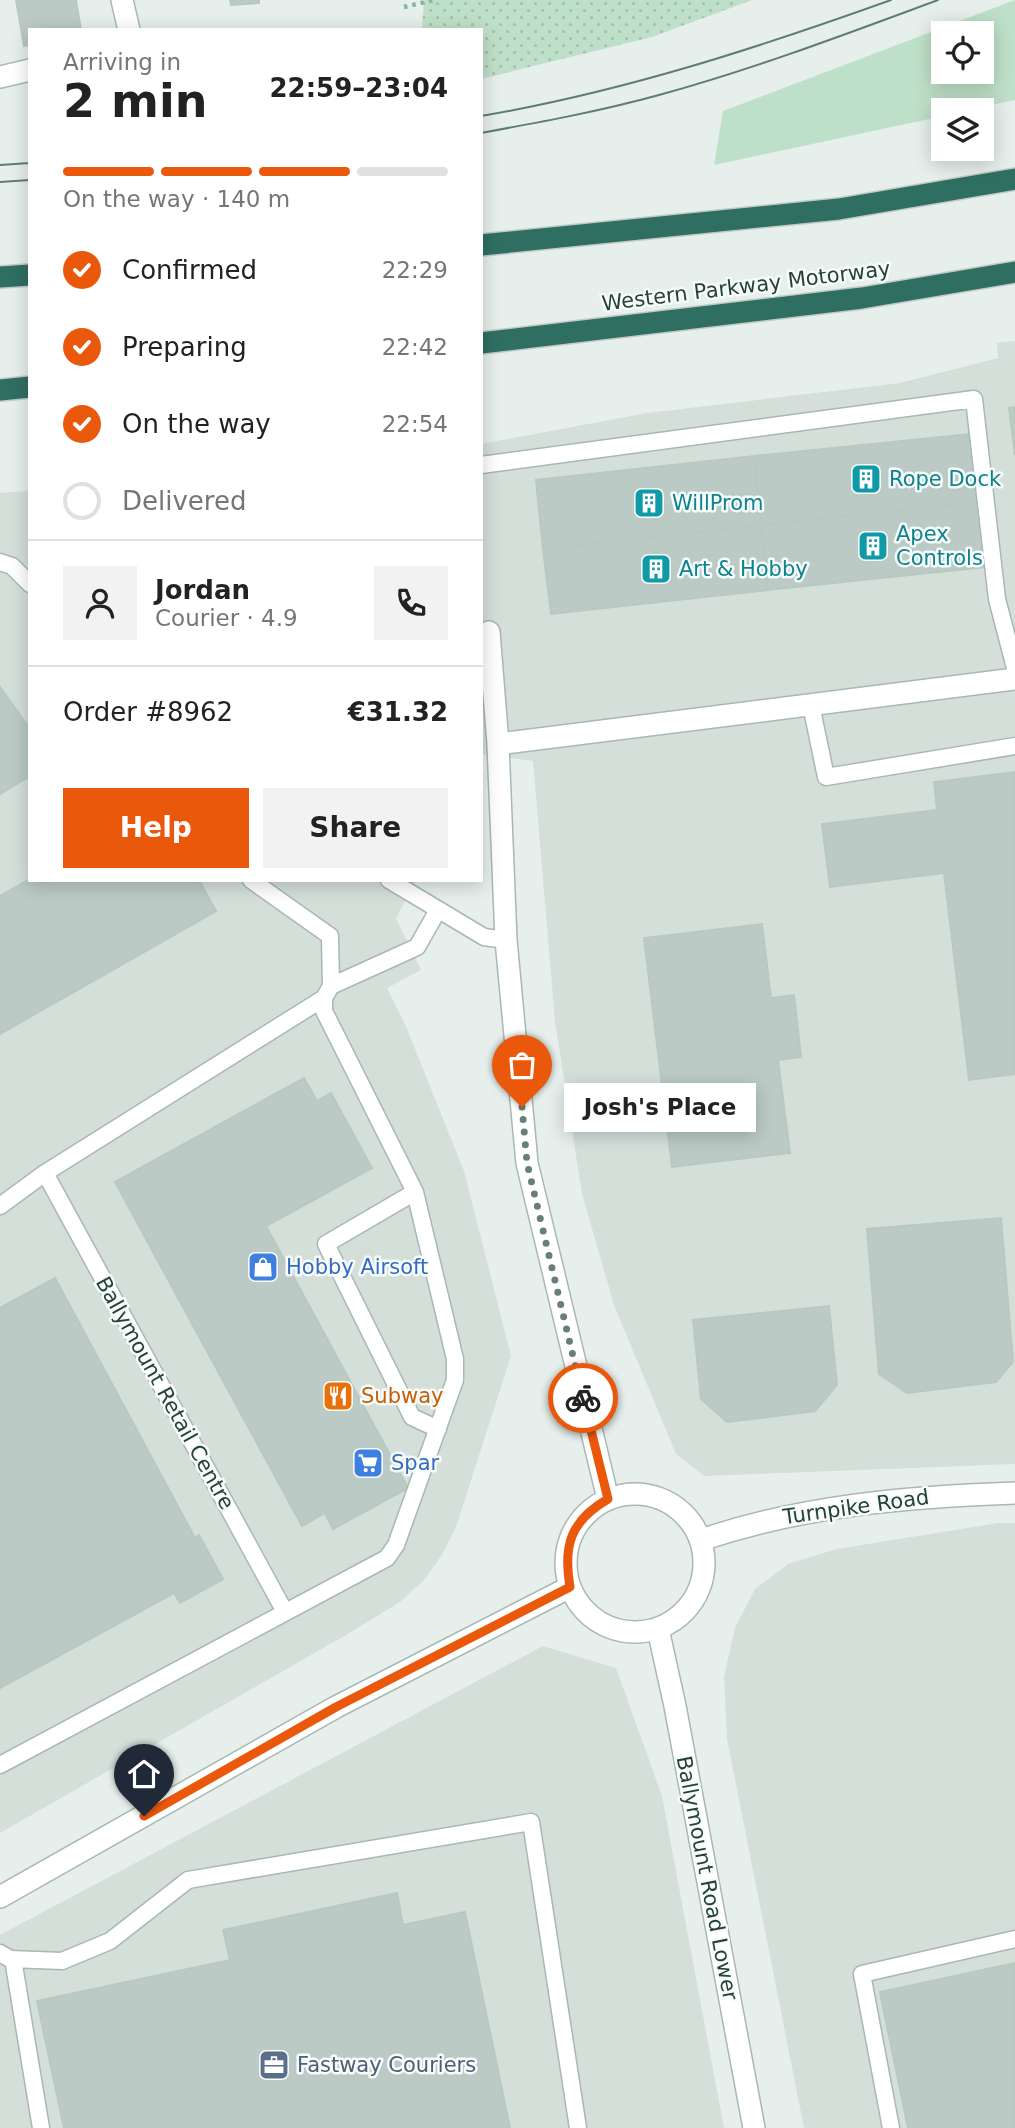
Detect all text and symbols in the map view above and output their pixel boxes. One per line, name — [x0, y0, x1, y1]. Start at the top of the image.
map controls — [931, 21, 994, 161]
button: locate — [931, 21, 994, 84]
text: Arriving in — [63, 49, 181, 75]
text: 22:59–23:04 — [269, 73, 448, 103]
text: 2 min — [63, 74, 207, 128]
button: layers — [931, 98, 994, 161]
text: On the way · 140 m — [63, 186, 290, 212]
icon: check — [63, 251, 101, 289]
text: Confirmed — [122, 255, 257, 285]
street label: Western Parkway Motorway — [600, 256, 892, 316]
text: 22:29 — [382, 257, 448, 283]
icon: check — [63, 328, 101, 366]
text: Preparing — [122, 332, 247, 362]
text: 22:42 — [382, 334, 448, 360]
icon: check — [63, 405, 101, 443]
text: On the way — [122, 409, 271, 439]
text: 22:54 — [382, 411, 448, 437]
building icon: Rope Dock — [849, 462, 883, 496]
place label: Rope Dock — [889, 467, 1002, 491]
text: Delivered — [122, 486, 246, 516]
building icon: WillProm — [632, 486, 666, 520]
place label: WillProm — [672, 491, 764, 515]
place label: Apex Controls — [896, 522, 983, 570]
building icon: Apex Controls — [856, 529, 890, 563]
building icon: Art & Hobby — [639, 552, 673, 586]
place label: Art & Hobby — [679, 557, 808, 581]
button: person — [63, 566, 137, 640]
button: phone — [374, 566, 448, 640]
text: Jordan — [155, 575, 250, 605]
text: Courier · 4.9 — [155, 605, 298, 631]
text: Order #8962 — [63, 697, 233, 727]
text: €31.32 — [348, 697, 448, 727]
button: Help — [63, 788, 249, 868]
button: Share — [263, 788, 448, 868]
pin — [492, 1035, 552, 1107]
icon: bag — [503, 1046, 541, 1084]
callout: Josh's Place — [564, 1082, 756, 1132]
text: Josh's Place — [584, 1094, 736, 1120]
shop icon: Hobby Airsoft — [246, 1250, 280, 1284]
place label: Hobby Airsoft — [286, 1255, 428, 1279]
street label: Ballymount Retail Centre — [91, 1272, 239, 1514]
courier — [548, 1363, 618, 1433]
restaurant icon: Subway — [321, 1379, 355, 1413]
icon: bike — [564, 1379, 602, 1417]
place label: Subway — [361, 1384, 443, 1408]
supermarket icon: Spar — [351, 1446, 385, 1480]
place label: Spar — [391, 1451, 440, 1475]
street label: Turnpike Road — [780, 1485, 931, 1529]
pin — [114, 1744, 174, 1816]
street label: Ballymount Road Lower — [672, 1754, 743, 2003]
icon: home — [125, 1755, 163, 1793]
office icon: Fastway Couriers — [257, 2048, 291, 2082]
place label: Fastway Couriers — [297, 2053, 476, 2077]

